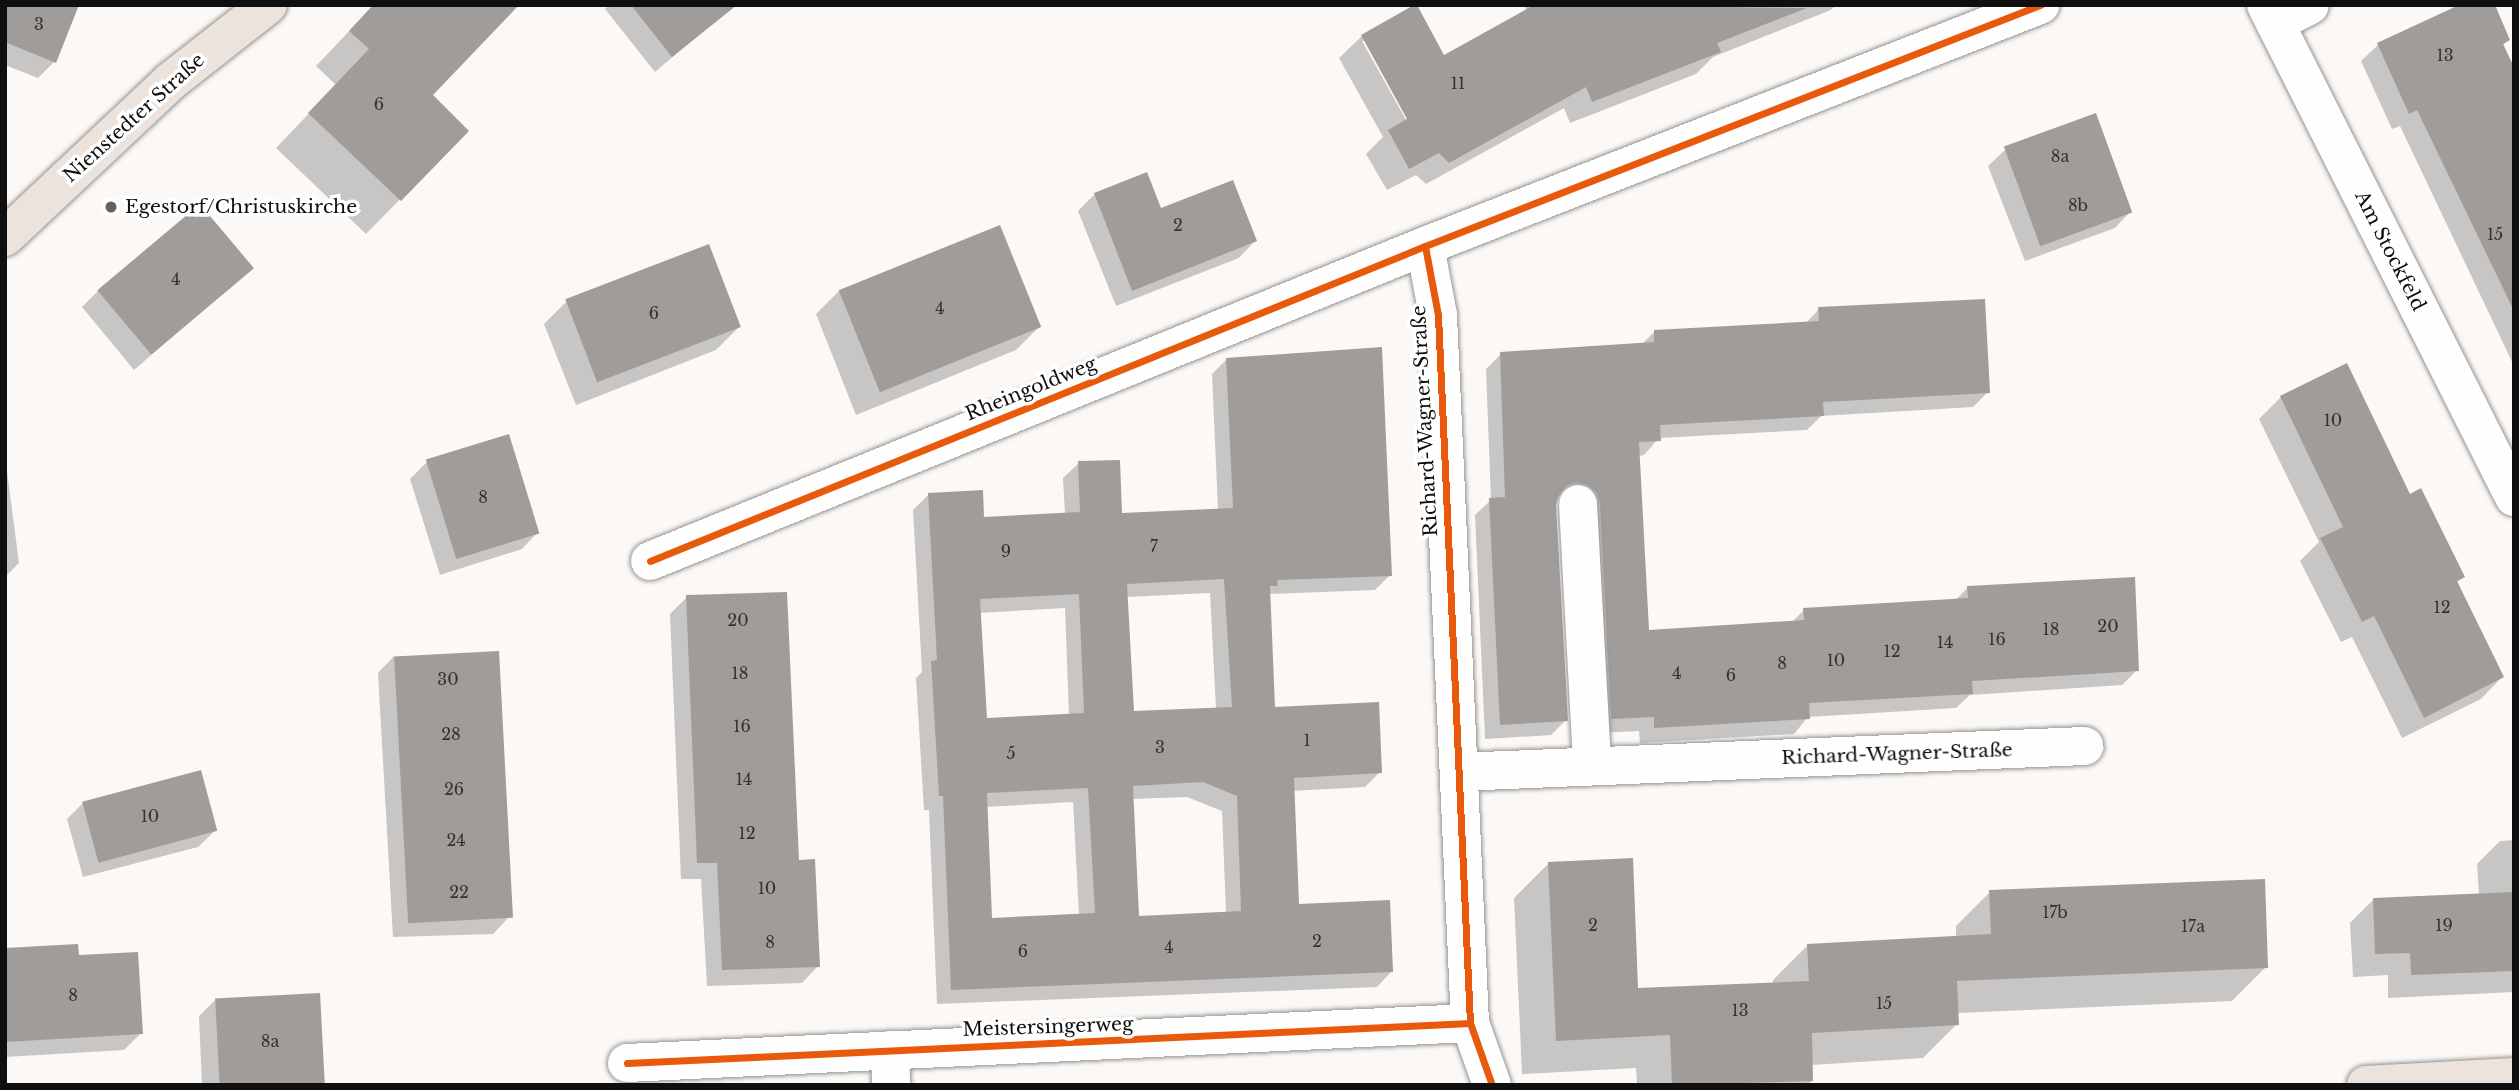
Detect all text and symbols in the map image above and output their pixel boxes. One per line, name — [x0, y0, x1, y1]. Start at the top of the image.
house number: 3 — [34, 14, 44, 34]
house number: 13 — [2437, 45, 2453, 65]
street label: Nienstedter Straße — [59, 49, 209, 187]
house number: 11 — [1451, 73, 1465, 93]
house number: 6 — [374, 94, 384, 114]
house number: 8a — [2051, 146, 2069, 166]
street label: Am Stockfeld — [2350, 187, 2430, 315]
house number: 8b — [2068, 195, 2088, 215]
place label: Egestorf/Christuskirche — [125, 196, 357, 218]
marker: Egestorf/Christuskirche — [103, 199, 119, 215]
house number: 2 — [1173, 215, 1183, 235]
house number: 15 — [2487, 224, 2503, 244]
house number: 4 — [171, 269, 181, 289]
house number: 4 — [935, 298, 945, 318]
house number: 6 — [649, 303, 659, 323]
street label: Richard-Wagner-Straße — [1408, 305, 1442, 537]
street label: Rheingoldweg — [962, 352, 1100, 426]
house number: 10 — [2324, 410, 2342, 430]
house number: 8 — [478, 487, 488, 507]
house number: 7 — [1150, 536, 1158, 556]
house number: 9 — [1001, 541, 1011, 561]
house number: 12 — [2434, 597, 2450, 617]
house number: 20 — [727, 610, 749, 630]
house number: 20 — [2097, 616, 2119, 636]
house number: 18 — [2043, 619, 2059, 639]
house number: 16 — [1988, 629, 2006, 649]
house number: 14 — [1937, 632, 1953, 652]
house number: 12 — [1884, 641, 1900, 661]
house number: 10 — [1827, 650, 1845, 670]
house number: 8 — [1777, 653, 1787, 673]
house number: 18 — [732, 663, 748, 683]
house number: 4 — [1672, 663, 1682, 683]
house number: 6 — [1726, 665, 1736, 685]
house number: 30 — [437, 669, 459, 689]
house number: 16 — [733, 716, 751, 736]
house number: 28 — [441, 724, 461, 744]
house number: 1 — [1303, 730, 1311, 750]
house number: 3 — [1155, 737, 1165, 757]
street label: Richard-Wagner-Straße — [1781, 739, 2013, 769]
house number: 5 — [1006, 743, 1016, 763]
house number: 14 — [736, 769, 752, 789]
house number: 26 — [444, 779, 464, 799]
house number: 10 — [141, 806, 159, 826]
house number: 12 — [739, 823, 755, 843]
house number: 24 — [446, 830, 466, 850]
house number: 10 — [758, 878, 776, 898]
house number: 22 — [449, 882, 469, 902]
house number: 17b — [2042, 902, 2068, 922]
house number: 2 — [1588, 915, 1598, 935]
house number: 19 — [2435, 915, 2453, 935]
house number: 17a — [2181, 916, 2205, 936]
house number: 2 — [1312, 931, 1322, 951]
house number: 8 — [765, 932, 775, 952]
house number: 4 — [1164, 937, 1174, 957]
house number: 6 — [1018, 941, 1028, 961]
house number: 8 — [68, 985, 78, 1005]
house number: 15 — [1876, 993, 1892, 1013]
house number: 13 — [1732, 1000, 1748, 1020]
street label: Meistersingerweg — [962, 1013, 1134, 1041]
house number: 8a — [261, 1031, 279, 1051]

